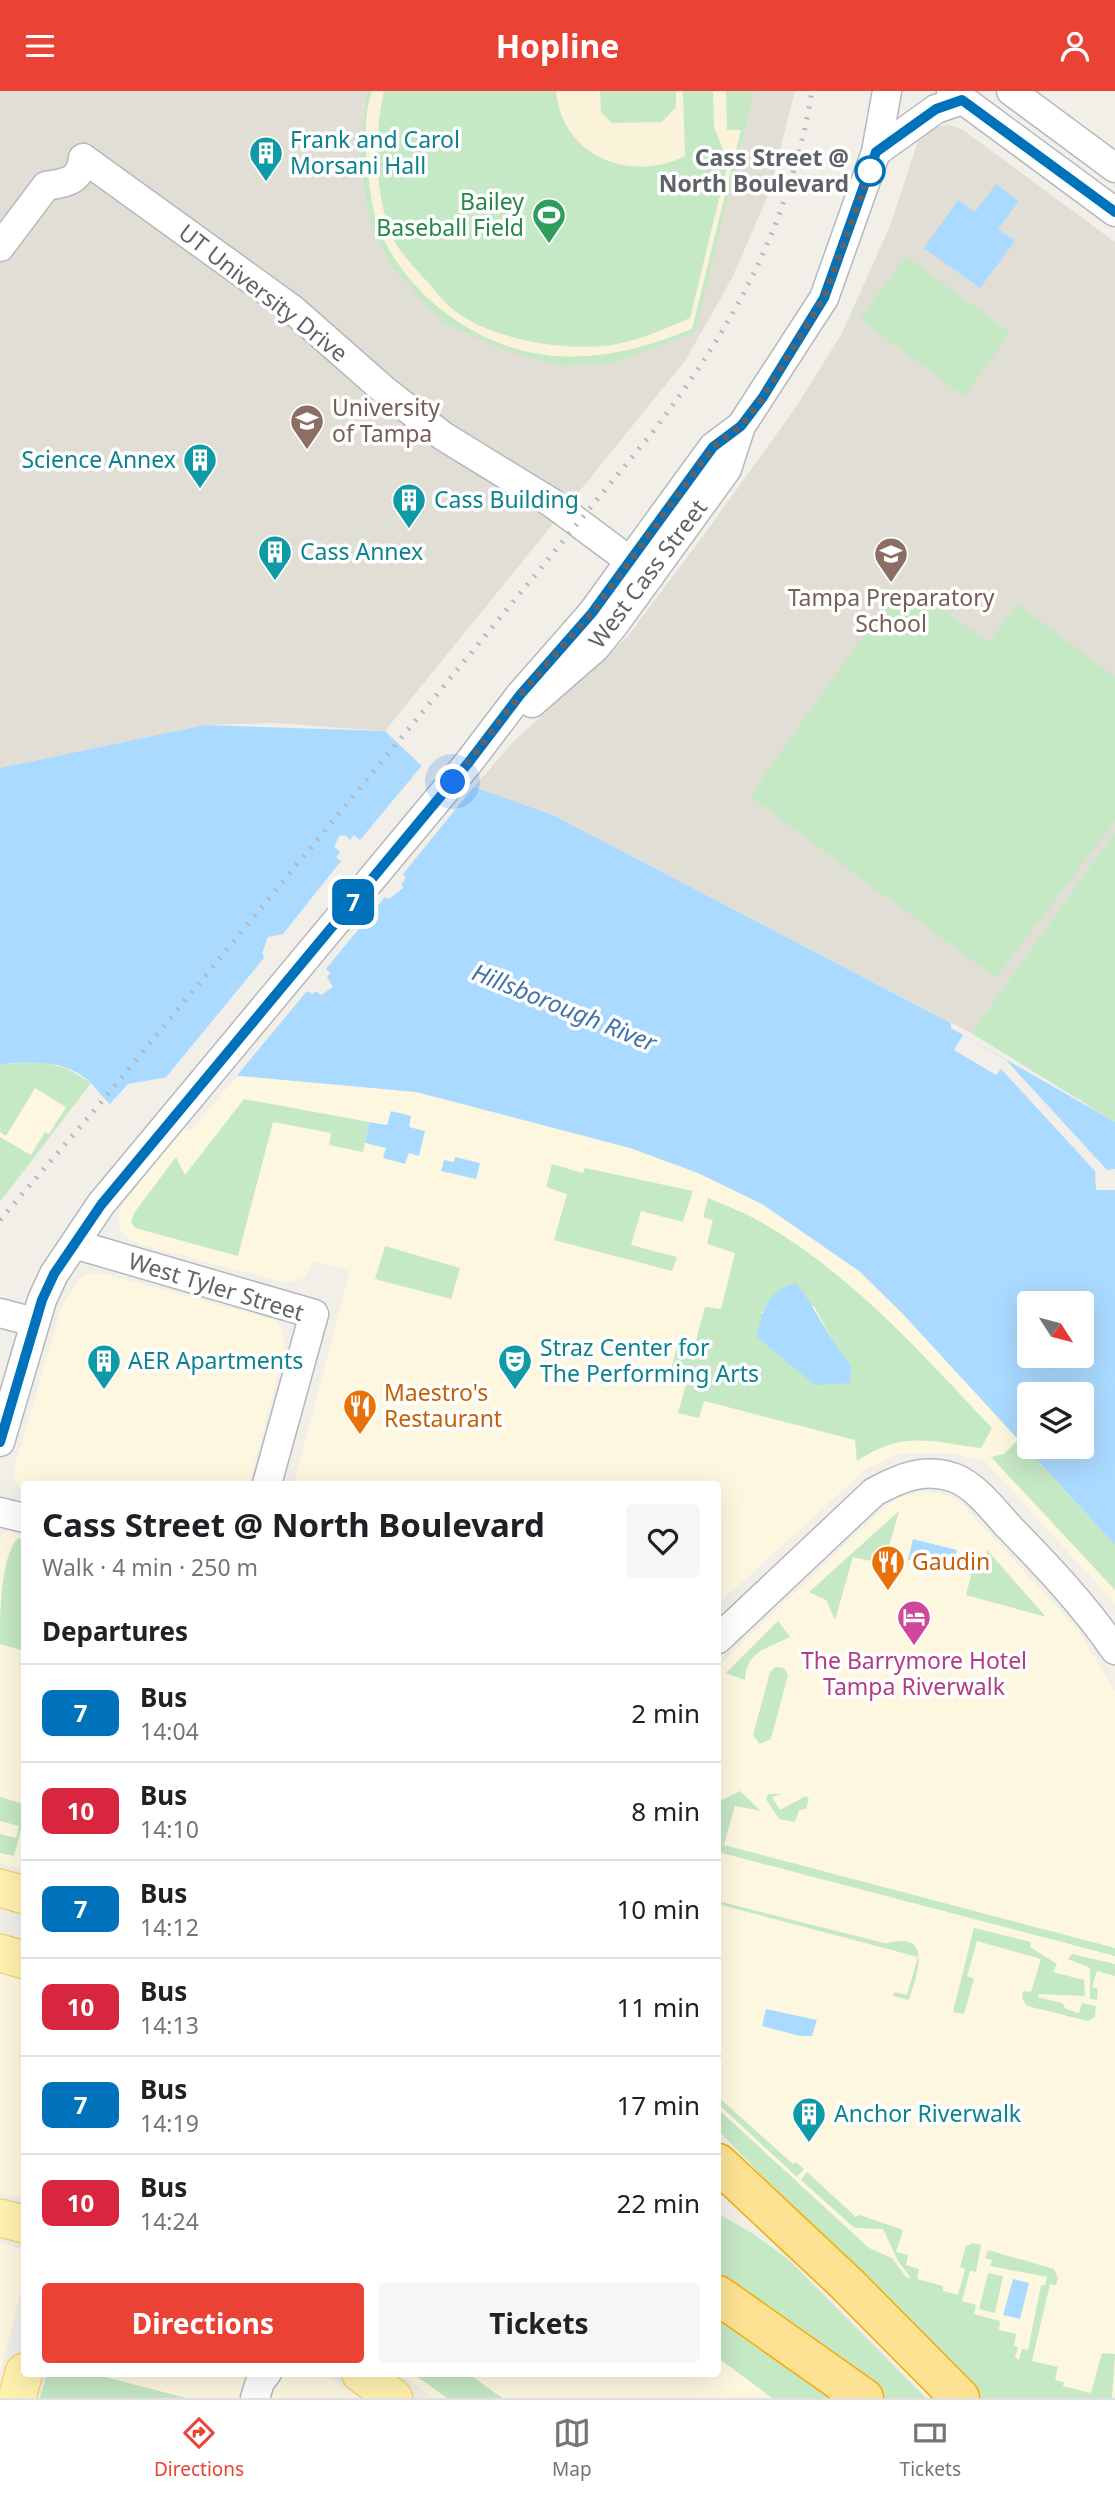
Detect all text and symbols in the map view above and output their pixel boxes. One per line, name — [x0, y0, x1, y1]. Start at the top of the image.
text: Hopline — [496, 24, 619, 67]
icon: menu — [21, 27, 59, 65]
icon: person — [1056, 27, 1094, 65]
place label: Frank and Carol Morsani Hall — [290, 123, 460, 181]
building icon: Frank and Carol Morsani Hall — [247, 134, 285, 183]
place label: Cass Street @ North Boulevard — [659, 141, 849, 199]
marker: Cass Street @ North Boulevard — [855, 156, 885, 186]
place label: Bailey Baseball Field — [376, 185, 524, 243]
sports icon: Bailey Baseball Field — [530, 196, 568, 245]
street label: UT University Drive — [172, 216, 355, 368]
place label: University of Tampa — [332, 391, 440, 449]
school or university icon: University of Tampa — [288, 402, 326, 451]
building icon: Science Annex — [181, 441, 219, 490]
place label: Science Annex — [21, 443, 176, 475]
building icon: Cass Building — [390, 481, 428, 530]
place label: Cass Building — [434, 483, 579, 515]
street label: West Cass Street — [581, 492, 714, 654]
building icon: Cass Annex — [256, 533, 294, 582]
place label: Cass Annex — [300, 535, 423, 567]
school or university icon: Tampa Preparatory School — [872, 535, 910, 584]
place label: Tampa Preparatory School — [788, 581, 995, 639]
your location — [435, 764, 470, 799]
line badge: 7 — [330, 879, 376, 925]
text: 7 — [346, 885, 360, 918]
water label: Hillsborough River — [468, 955, 663, 1059]
street label: West Tyler Street — [125, 1244, 308, 1328]
north arrow — [1017, 1291, 1094, 1369]
map controls — [1017, 1291, 1094, 1459]
place label: Straz Center for The Performing Arts — [540, 1331, 759, 1389]
building icon: AER Apartments — [85, 1342, 123, 1391]
theatre icon: Straz Center for The Performing Arts — [496, 1342, 534, 1391]
place label: AER Apartments — [128, 1344, 303, 1376]
place label: Maestro's Restaurant — [384, 1376, 502, 1434]
button: layers — [1017, 1382, 1094, 1459]
restaurant icon: Maestro's Restaurant — [341, 1387, 379, 1436]
text: Cass Street @ North Boulevard — [42, 1502, 545, 1547]
button: heart — [626, 1504, 700, 1578]
restaurant icon: Gaudin — [869, 1543, 907, 1592]
place label: Gaudin — [912, 1545, 990, 1577]
text: Walk · 4 min · 250 m — [42, 1551, 258, 1583]
hotel icon: The Barrymore Hotel Tampa Riverwalk — [895, 1598, 933, 1647]
text: Departures — [42, 1613, 188, 1649]
place label: The Barrymore Hotel Tampa Riverwalk — [801, 1644, 1027, 1702]
text: Bus — [140, 1679, 187, 1715]
text: 2 min — [631, 1695, 700, 1731]
text: 7 — [74, 1696, 87, 1729]
text: 14:04 — [140, 1715, 199, 1747]
text: Bus — [140, 1777, 187, 1813]
text: 8 min — [631, 1793, 700, 1829]
text: 10 — [67, 1794, 94, 1827]
text: 14:10 — [140, 1813, 199, 1845]
text: Bus — [140, 1875, 187, 1911]
text: 10 min — [616, 1891, 700, 1927]
text: 7 — [74, 1892, 87, 1925]
text: 14:12 — [140, 1911, 199, 1943]
text: Bus — [140, 1973, 187, 2009]
text: 11 min — [616, 1989, 700, 2025]
text: 10 — [67, 1990, 94, 2023]
text: 14:13 — [140, 2009, 199, 2041]
text: Bus — [140, 2071, 187, 2107]
text: 17 min — [616, 2087, 700, 2123]
text: 7 — [74, 2088, 87, 2121]
building icon: Anchor Riverwalk — [790, 2095, 828, 2144]
place label: Anchor Riverwalk — [834, 2097, 1022, 2129]
text: 14:19 — [140, 2107, 199, 2139]
text: Bus — [140, 2169, 187, 2205]
text: 22 min — [616, 2185, 700, 2221]
text: 10 — [67, 2186, 94, 2219]
text: 14:24 — [140, 2205, 199, 2237]
button: Directions — [42, 2283, 364, 2363]
button: Tickets — [378, 2283, 700, 2363]
tab: Directions — [154, 2414, 244, 2482]
tab: Map — [552, 2414, 592, 2482]
tab: Tickets — [900, 2414, 961, 2482]

